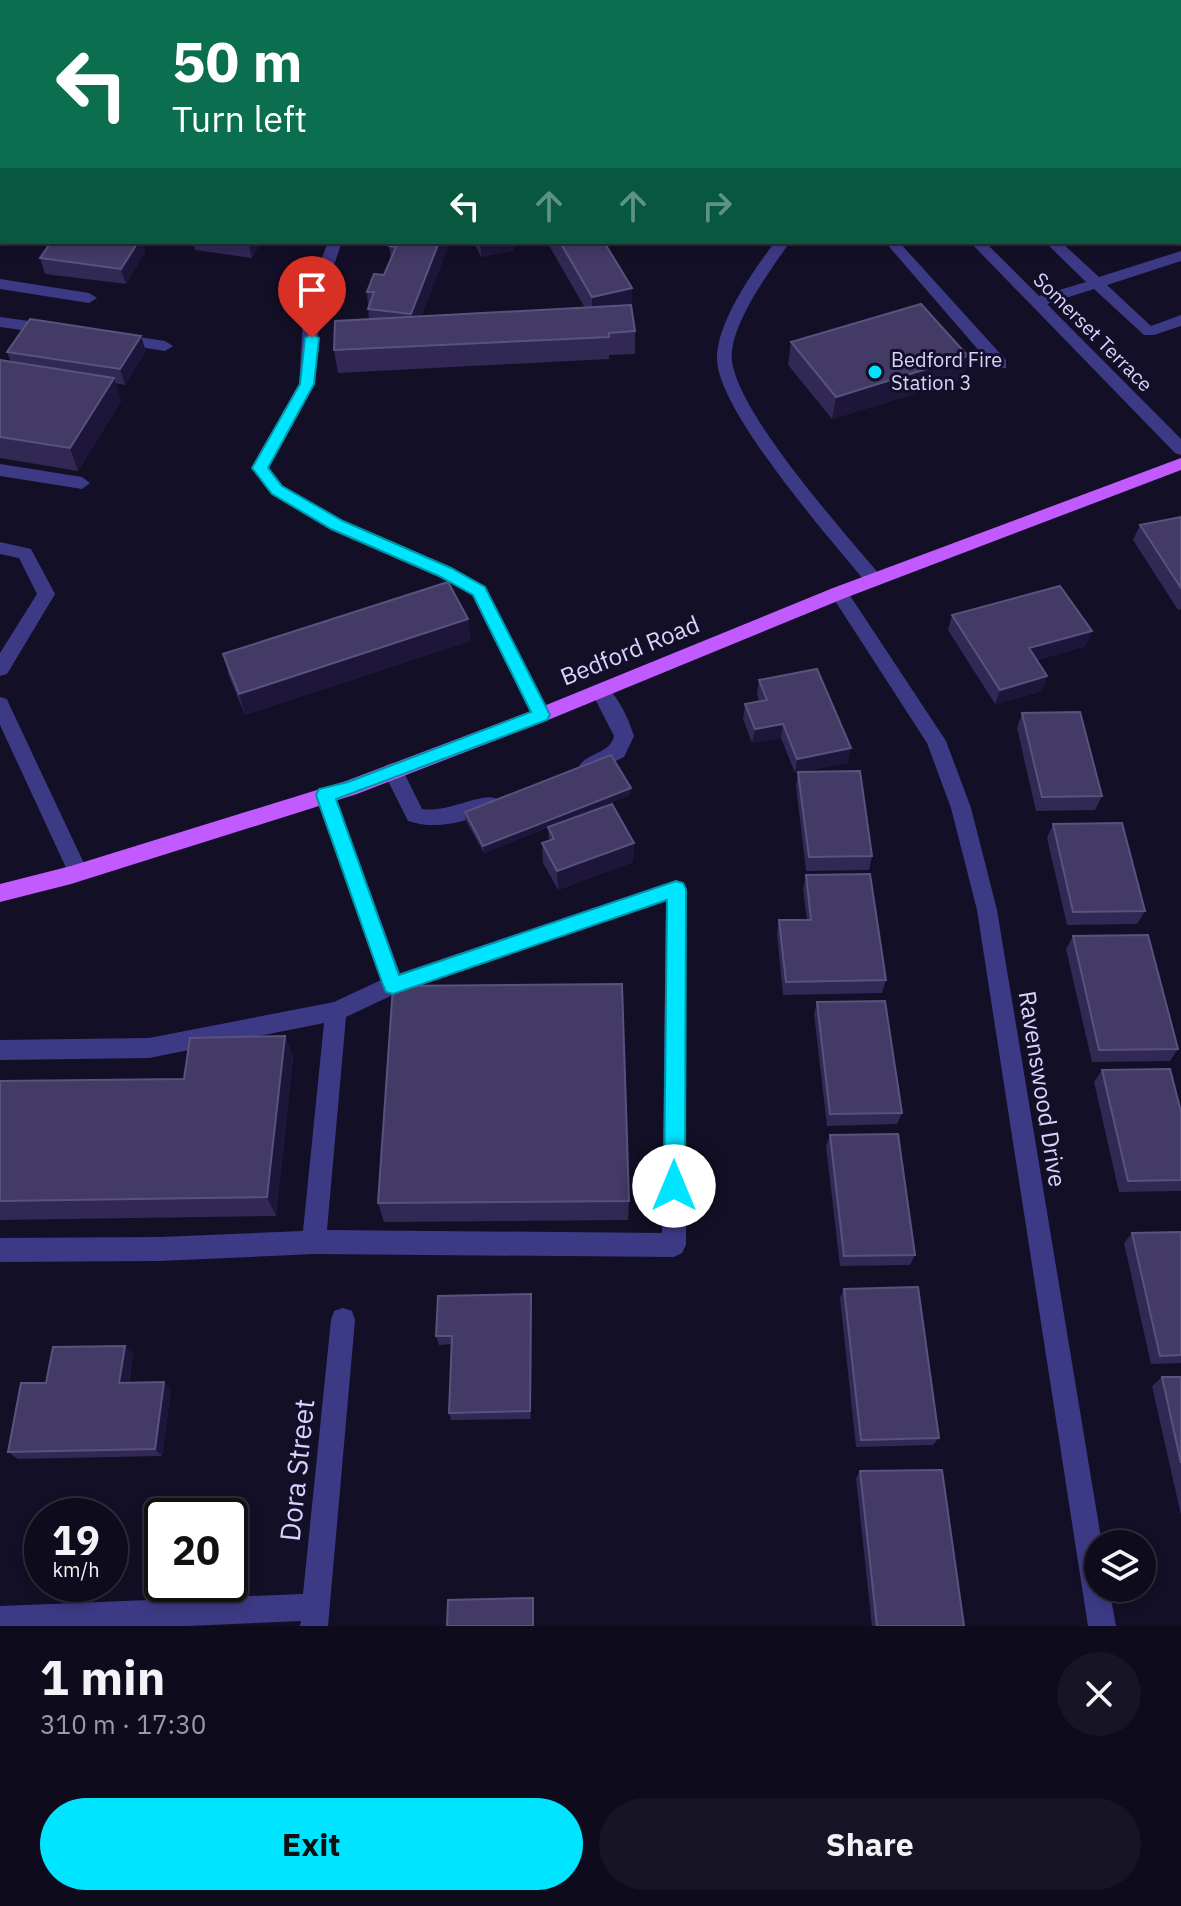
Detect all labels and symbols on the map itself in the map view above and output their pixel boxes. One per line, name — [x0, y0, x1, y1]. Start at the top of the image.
pin — [278, 256, 346, 338]
street label: Somerset Terrace — [1028, 266, 1159, 397]
place label: Bedford Fire Station 3 — [891, 346, 1002, 396]
marker: Bedford Fire Station 3 — [866, 363, 884, 381]
street label: Bedford Road — [555, 608, 704, 692]
street label: Ravenswood Drive — [1012, 988, 1074, 1189]
position arrow — [632, 1144, 716, 1228]
street label: Dora Street — [271, 1397, 322, 1543]
speed limit sign: 20 — [144, 1498, 248, 1602]

